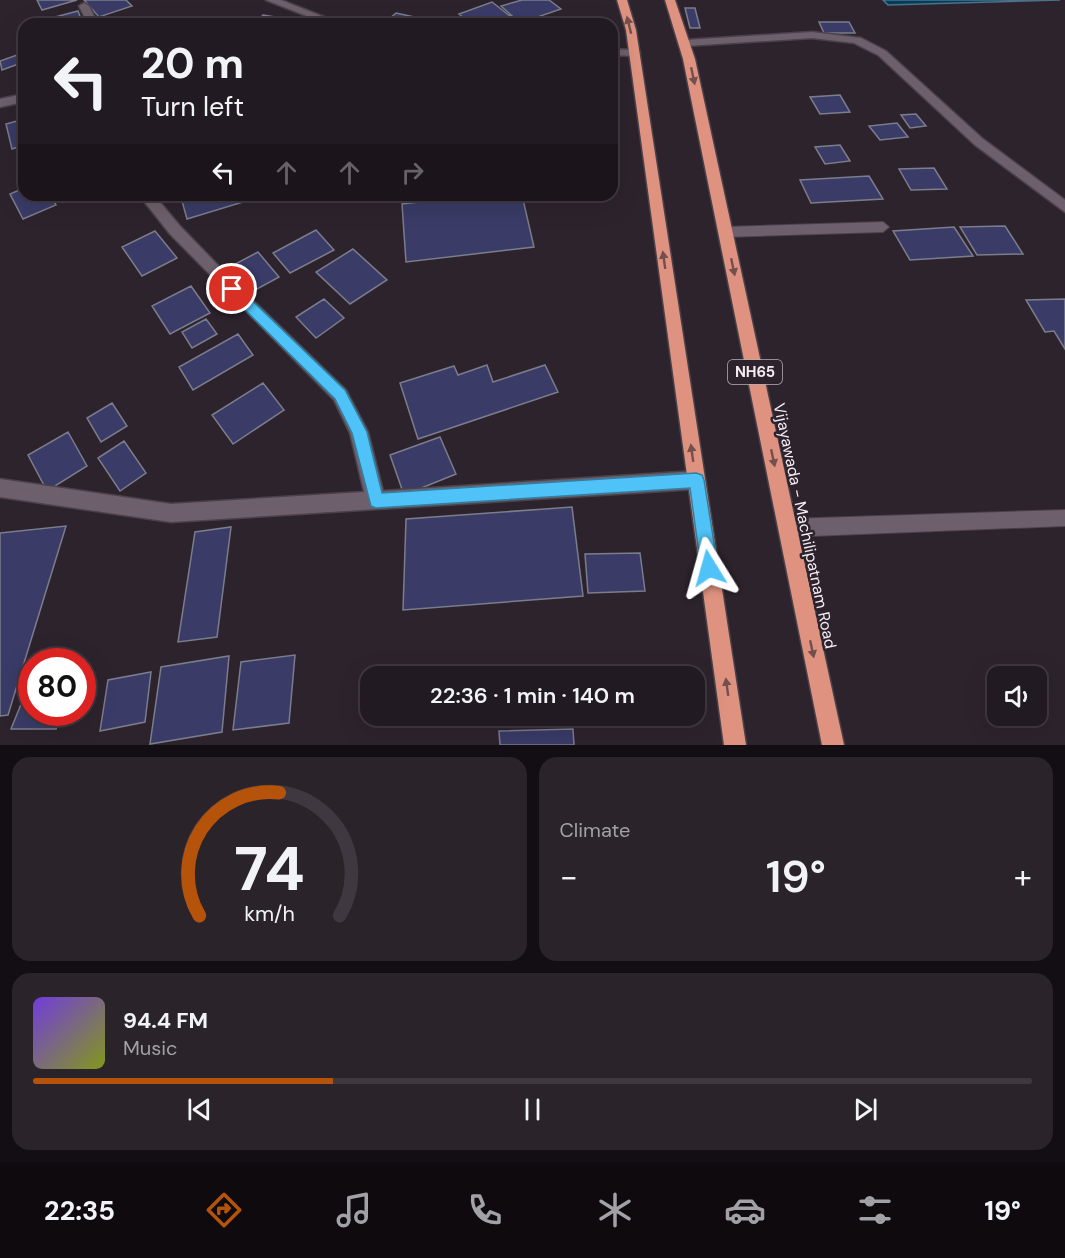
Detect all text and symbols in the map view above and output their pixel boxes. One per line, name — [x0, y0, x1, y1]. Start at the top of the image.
one-way arrow — [623, 16, 633, 35]
text: 20 m — [141, 36, 244, 91]
icon: left — [42, 42, 120, 120]
one-way arrow — [689, 67, 698, 86]
text: Turn left — [141, 89, 244, 124]
icon: left — [207, 156, 240, 189]
icon: ahead — [270, 156, 303, 189]
icon: ahead — [333, 156, 366, 189]
icon: right — [396, 156, 429, 189]
one-way arrow — [660, 250, 669, 269]
one-way arrow — [728, 258, 738, 276]
pin — [206, 263, 257, 314]
icon: arrive — [215, 272, 248, 305]
road number: NH65 — [728, 360, 782, 384]
street label: Vijayawada - Machilipatnam Road — [769, 401, 841, 651]
one-way arrow — [688, 443, 697, 462]
one-way arrow — [769, 448, 778, 467]
position arrow — [677, 536, 741, 600]
one-way arrow — [808, 639, 818, 658]
speed limit sign: 80 — [18, 648, 96, 726]
map controls — [987, 666, 1047, 726]
button: sound — [987, 666, 1047, 726]
one-way arrow — [722, 678, 731, 697]
text: 22:36 · 1 min · 140 m — [430, 681, 635, 710]
text: Climate — [560, 817, 630, 843]
text: 74 — [234, 828, 305, 909]
text: 19° — [766, 847, 826, 906]
text: − — [560, 855, 578, 898]
text: + — [1014, 855, 1032, 898]
text: km/h — [244, 900, 295, 928]
text: 94.4 FM — [123, 1006, 208, 1035]
text: Music — [123, 1035, 178, 1061]
icon: previous — [183, 1093, 216, 1126]
icon: pause — [516, 1093, 549, 1126]
icon: next — [849, 1093, 882, 1126]
icon: directions — [203, 1189, 245, 1231]
icon: music — [333, 1189, 375, 1231]
icon: phone — [464, 1189, 506, 1231]
icon: climate — [594, 1189, 636, 1231]
icon: car — [724, 1189, 766, 1231]
icon: filters — [854, 1189, 896, 1231]
text: 22:35 — [44, 1193, 115, 1228]
text: 19° — [984, 1193, 1021, 1228]

